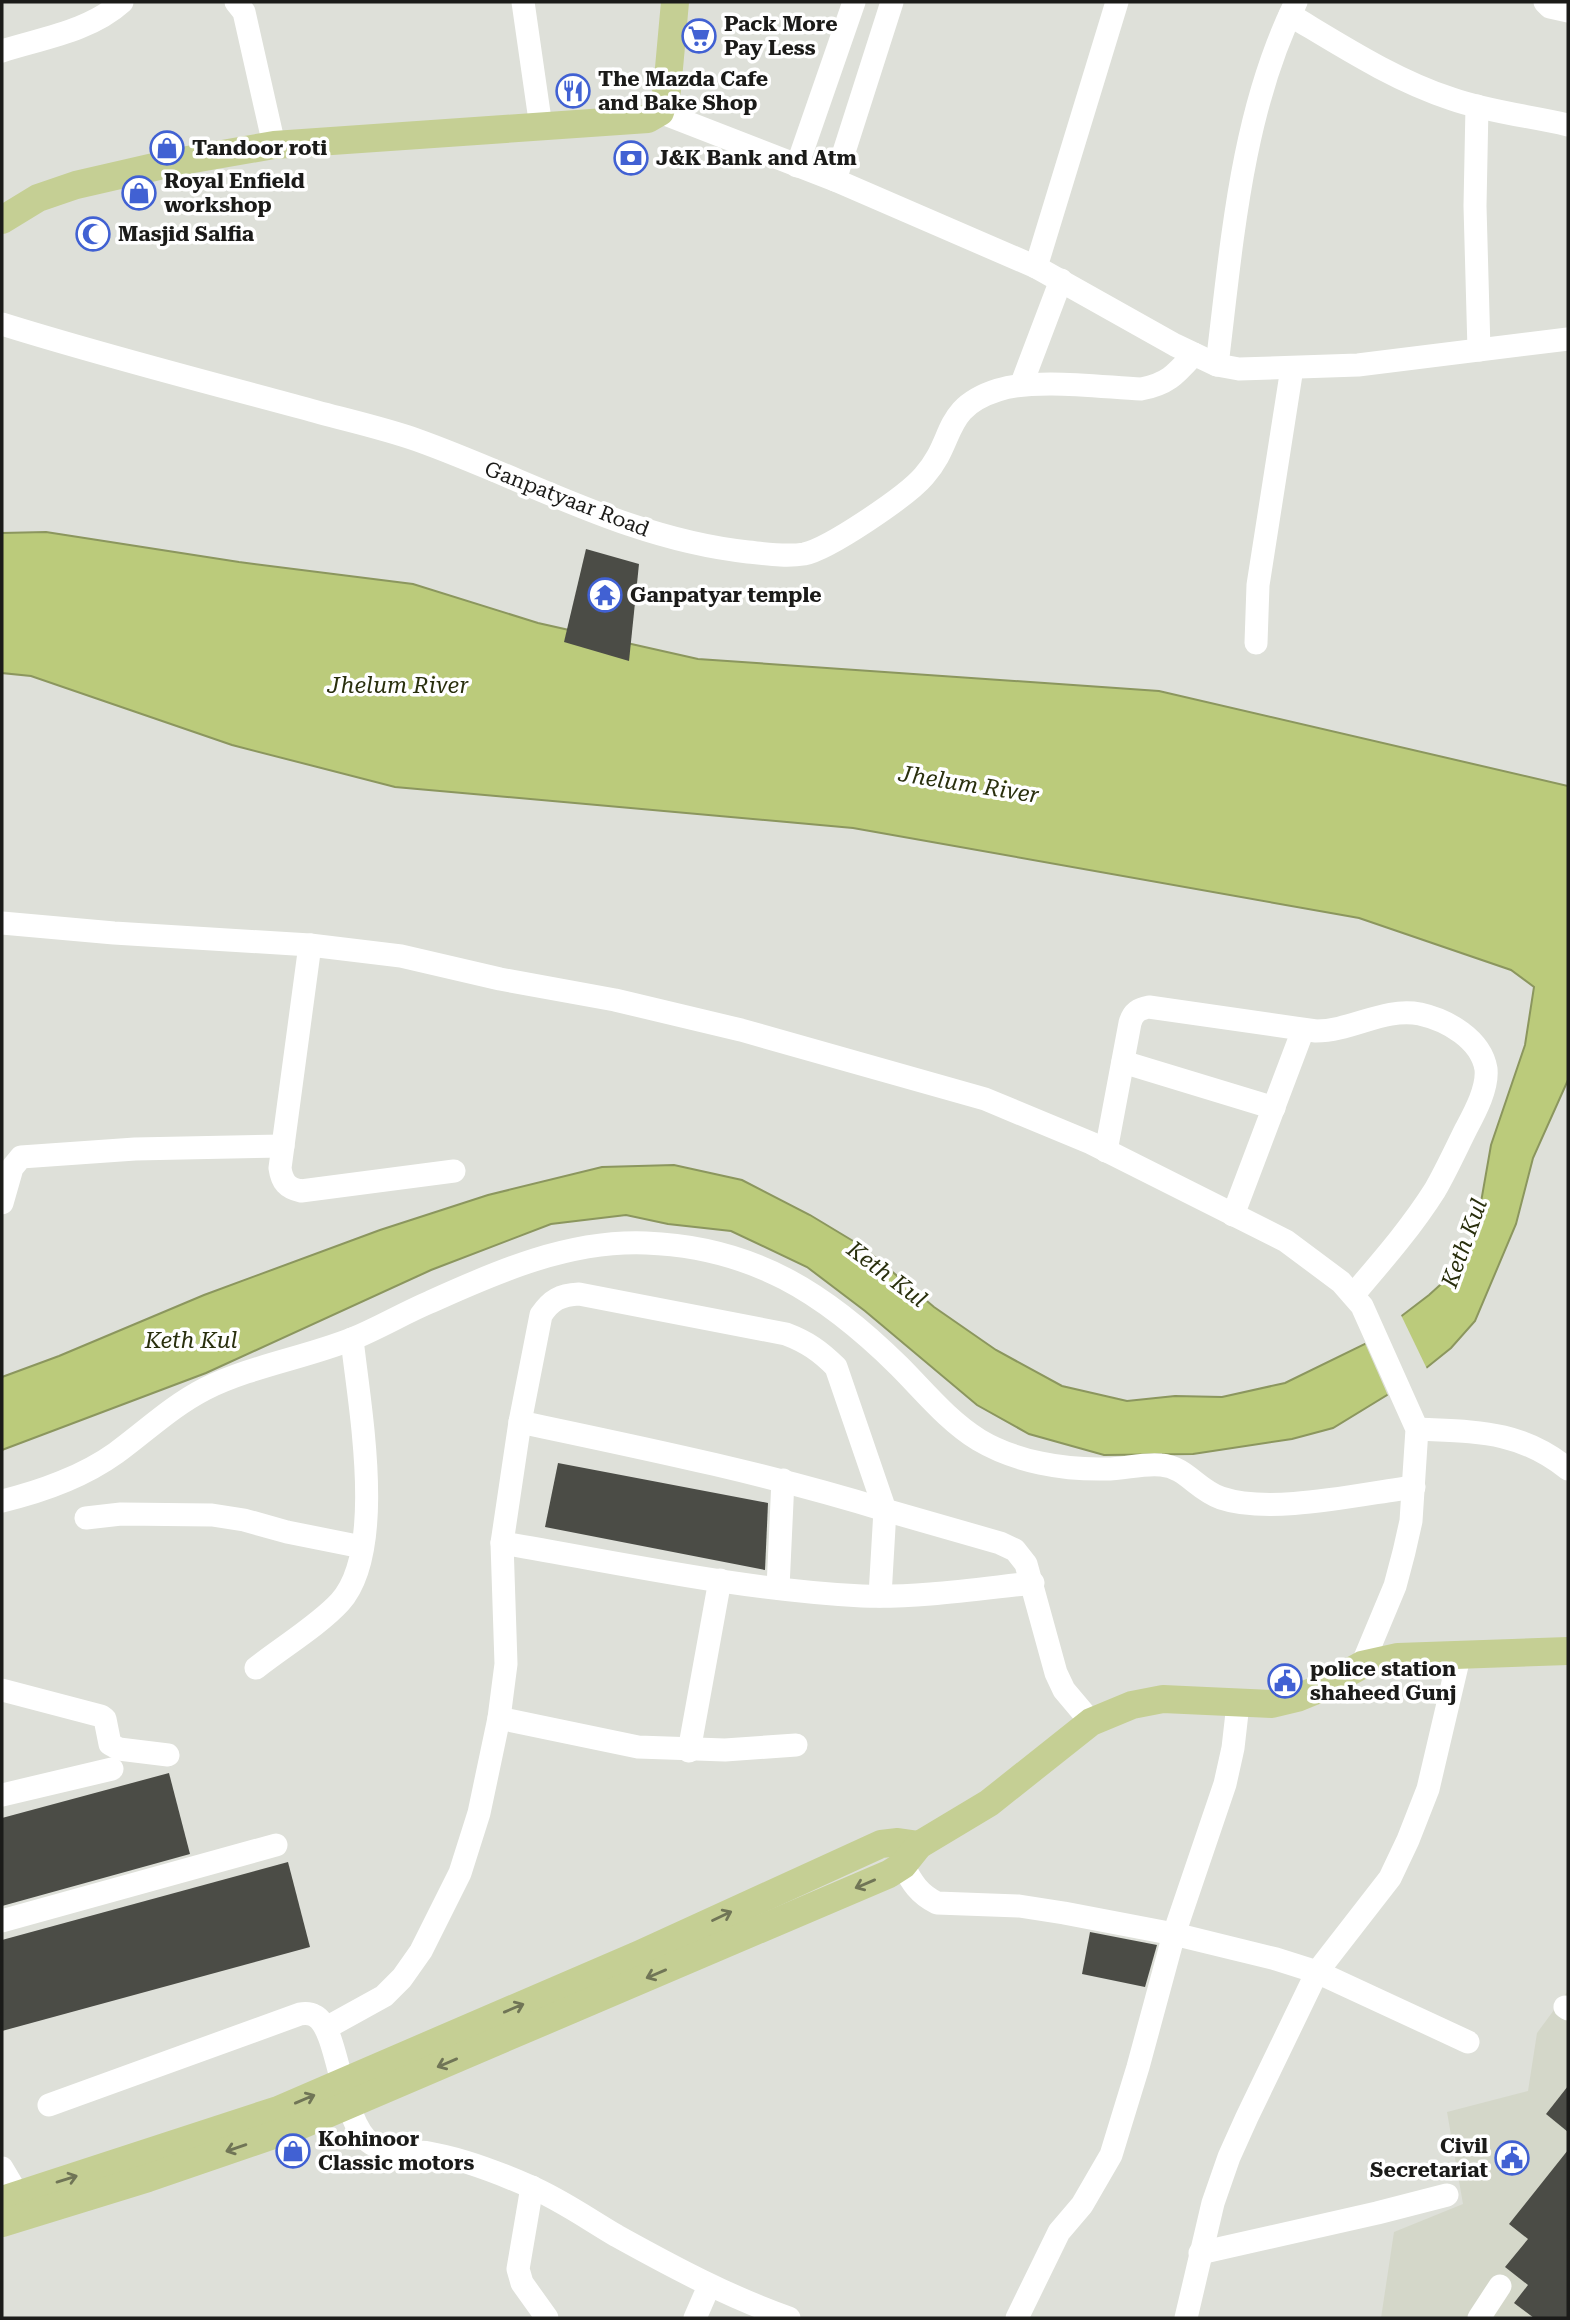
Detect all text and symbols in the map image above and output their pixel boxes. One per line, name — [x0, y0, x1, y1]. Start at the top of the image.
place label: Pack More Pay Less — [724, 12, 838, 60]
supermarket icon: Pack More Pay Less — [680, 17, 718, 55]
place label: The Mazda Cafe and Bake Shop — [598, 67, 768, 115]
restaurant icon: The Mazda Cafe and Bake Shop — [554, 72, 592, 110]
shop icon: Tandoor roti — [148, 129, 186, 167]
place label: Tandoor roti — [192, 136, 327, 160]
bank icon: J&K Bank and Atm — [612, 139, 650, 177]
place label: J&K Bank and Atm — [656, 146, 857, 170]
place label: Royal Enfield workshop — [164, 169, 305, 217]
shop icon: Royal Enfield workshop — [120, 174, 158, 212]
mosque icon: Masjid Salfia — [74, 215, 112, 253]
place label: Masjid Salfia — [118, 222, 255, 246]
street label: Ganpatyaar Road — [481, 457, 653, 542]
temple icon: Ganpatyar temple — [586, 576, 624, 614]
place label: Ganpatyar temple — [630, 583, 822, 607]
water label: Jhelum River — [326, 672, 469, 699]
water label: Jhelum River — [896, 760, 1041, 809]
water label: Keth Kul — [1436, 1195, 1493, 1292]
water label: Keth Kul — [841, 1235, 932, 1313]
water label: Keth Kul — [144, 1327, 237, 1354]
place label: police station shaheed Gunj — [1310, 1657, 1456, 1705]
public building icon: police station shaheed Gunj — [1266, 1662, 1304, 1700]
one-way arrow — [855, 1878, 877, 1891]
one-way arrow — [711, 1909, 732, 1922]
one-way arrow — [646, 1968, 668, 1981]
one-way arrow — [503, 2001, 524, 2014]
one-way arrow — [437, 2057, 458, 2070]
one-way arrow — [294, 2091, 315, 2104]
place label: Kohinoor Classic motors — [318, 2127, 474, 2175]
shop icon: Kohinoor Classic motors — [274, 2132, 312, 2170]
place label: Civil Secretariat — [1370, 2134, 1488, 2182]
public building icon: Civil Secretariat — [1493, 2139, 1531, 2177]
one-way arrow — [226, 2143, 248, 2155]
one-way arrow — [55, 2172, 77, 2184]

